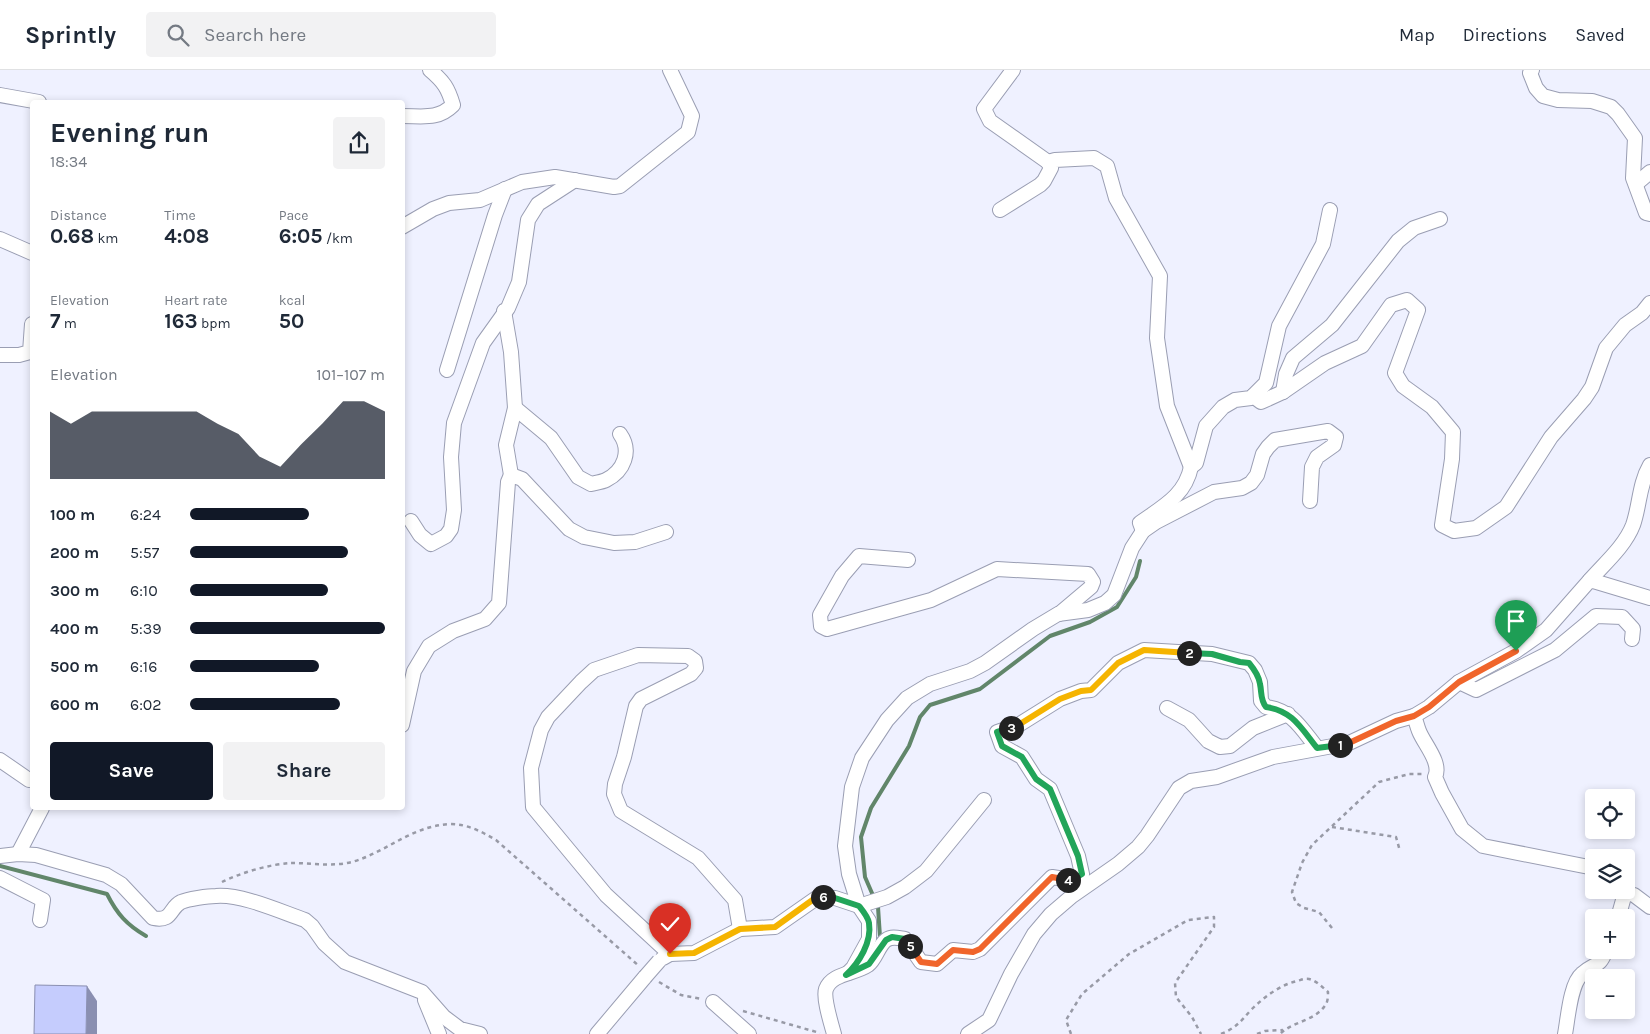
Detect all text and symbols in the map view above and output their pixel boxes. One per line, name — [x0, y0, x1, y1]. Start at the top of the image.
search box — [146, 12, 496, 57]
text: Sprintly — [25, 21, 116, 49]
icon: search — [164, 21, 192, 49]
text: Search here — [204, 24, 306, 46]
text: Map — [1399, 24, 1435, 46]
text: Directions — [1463, 24, 1547, 46]
text: Saved — [1575, 24, 1625, 46]
text: Evening run — [50, 116, 209, 149]
button: share — [333, 117, 385, 169]
text: 18:34 — [50, 152, 87, 171]
text: Distance — [50, 207, 107, 224]
text: Time — [164, 207, 196, 224]
text: Pace — [279, 207, 309, 224]
text: 0.68 — [50, 224, 94, 248]
text: 4:08 — [164, 224, 209, 248]
text: 6:05 — [279, 224, 323, 248]
text: km — [94, 230, 118, 247]
text: /km — [323, 230, 353, 247]
text: Elevation — [50, 292, 109, 309]
text: Heart rate — [164, 292, 227, 309]
text: kcal — [279, 292, 305, 309]
text: 7 — [50, 309, 60, 333]
text: 163 — [164, 309, 198, 333]
text: 50 — [279, 309, 304, 333]
text: m — [60, 315, 77, 332]
text: bpm — [198, 315, 231, 332]
text: Elevation — [50, 365, 118, 384]
text: 101–107 m — [316, 365, 385, 384]
text: 100 m — [50, 505, 95, 524]
text: 6:24 — [130, 505, 161, 524]
text: 200 m — [50, 543, 99, 562]
text: 5:57 — [130, 543, 159, 562]
text: 300 m — [50, 581, 99, 600]
text: 6:10 — [130, 581, 158, 600]
pin — [1495, 600, 1537, 651]
icon: arrive — [1502, 607, 1530, 635]
text: 400 m — [50, 619, 99, 638]
text: 5:39 — [130, 619, 161, 638]
pin: 2 — [1176, 640, 1202, 666]
text: 2 — [1185, 645, 1194, 662]
text: 500 m — [50, 657, 99, 676]
text: 6:16 — [130, 657, 157, 676]
text: 600 m — [50, 695, 99, 714]
text: 6:02 — [130, 695, 162, 714]
pin: 3 — [998, 716, 1024, 740]
text: 3 — [1007, 720, 1016, 737]
pin: 1 — [1328, 732, 1352, 758]
text: 1 — [1338, 737, 1343, 754]
button: Save — [50, 742, 213, 800]
button: Share — [223, 742, 385, 800]
map controls — [1585, 789, 1635, 1019]
button: locate — [1585, 789, 1635, 839]
button: layers — [1585, 849, 1635, 899]
pin: 4 — [1056, 868, 1080, 892]
text: 4 — [1064, 872, 1073, 889]
pin: 6 — [810, 884, 836, 910]
text: 6 — [819, 889, 828, 906]
pin — [649, 903, 691, 954]
button: + — [1585, 909, 1635, 959]
icon: check — [656, 910, 684, 938]
pin: 5 — [898, 934, 922, 958]
text: 5 — [906, 938, 915, 955]
button: − — [1585, 969, 1635, 1019]

